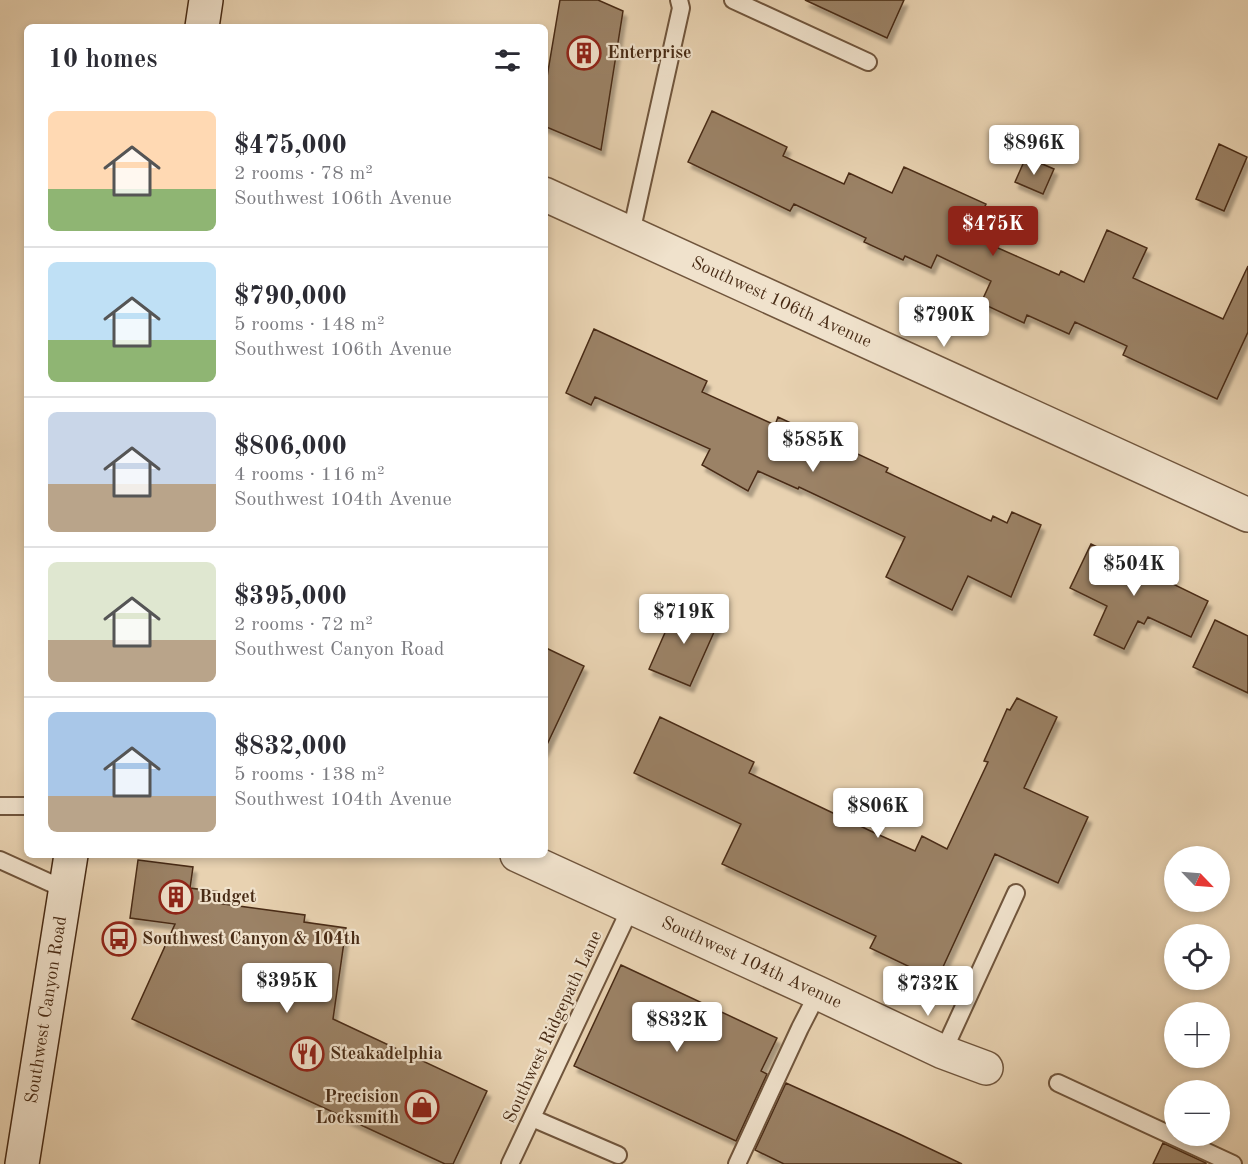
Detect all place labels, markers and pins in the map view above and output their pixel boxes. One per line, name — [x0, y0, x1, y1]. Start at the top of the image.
building icon: Enterprise — [566, 35, 602, 71]
place label: Enterprise — [607, 44, 691, 62]
pin: $896K — [992, 125, 1076, 176]
pin: $475K — [951, 206, 1035, 257]
pin: $790K — [902, 297, 986, 348]
pin: $585K — [771, 422, 855, 473]
pin: $504K — [1092, 546, 1176, 597]
pin: $719K — [642, 594, 726, 645]
pin: $806K — [836, 788, 920, 839]
building icon: Budget — [158, 879, 194, 915]
place label: Budget — [199, 888, 257, 906]
bus stop icon: Southwest Canyon & 104th — [101, 921, 137, 957]
place label: Southwest Canyon & 104th — [142, 930, 360, 948]
pin: $395K — [245, 963, 329, 1014]
pin: $732K — [886, 966, 970, 1017]
pin: $832K — [635, 1002, 719, 1053]
restaurant icon: Steakadelphia — [289, 1036, 325, 1072]
place label: Steakadelphia — [330, 1045, 443, 1063]
place label: Precision Locksmith — [315, 1088, 399, 1127]
shop icon: Precision Locksmith — [404, 1089, 440, 1125]

